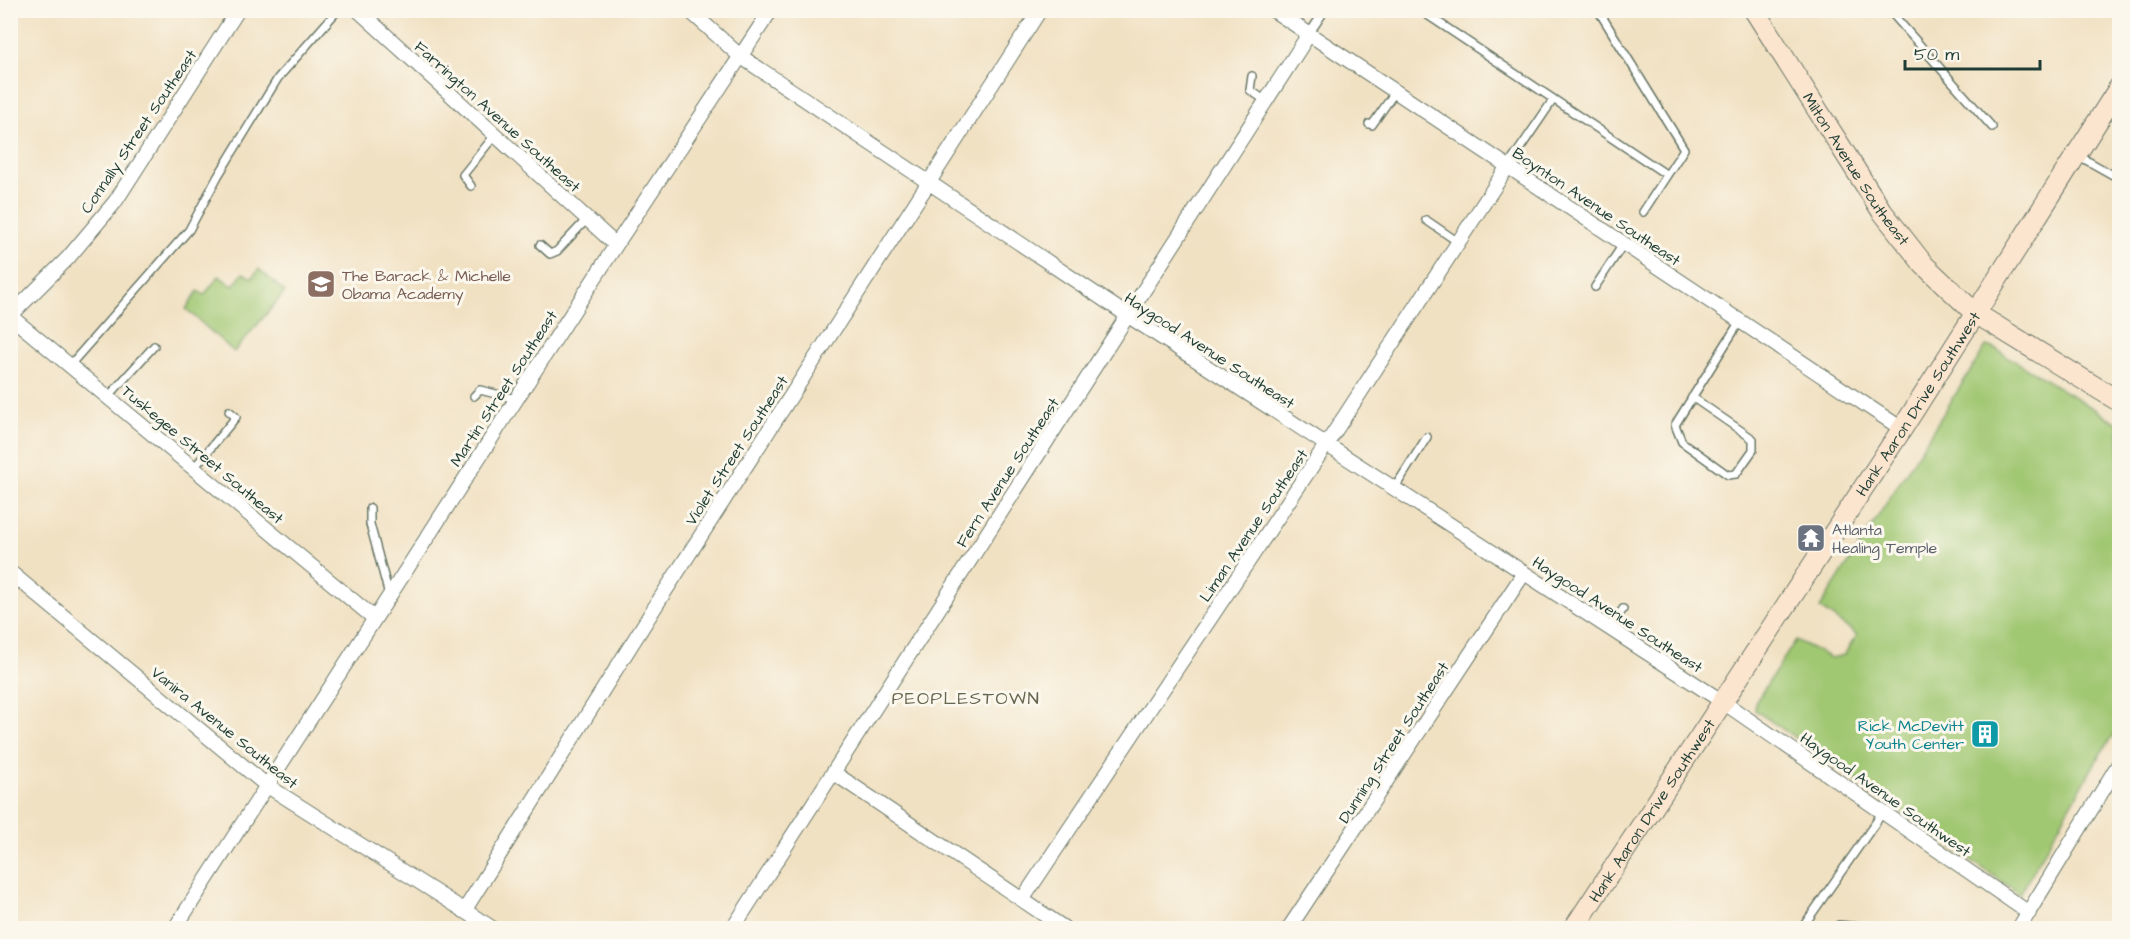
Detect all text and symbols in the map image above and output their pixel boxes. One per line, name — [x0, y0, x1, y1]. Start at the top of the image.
scale bar — [1905, 33, 2040, 71]
street label: Farrington Avenue Southeast — [409, 36, 586, 199]
text: 50 m — [1914, 42, 1959, 67]
street label: Connally Street Southeast — [76, 45, 203, 218]
street label: Milton Avenue Southeast — [1797, 88, 1915, 251]
street label: Boynton Avenue Southeast — [1507, 142, 1685, 273]
place label: The Barack & Michelle Obama Academy — [342, 265, 511, 306]
school or university icon: The Barack & Michelle Obama Academy — [305, 268, 337, 300]
street label: Haygood Avenue Southeast — [1119, 287, 1299, 415]
street label: Martin Street Southeast — [445, 306, 563, 471]
street label: Hank Aaron Drive Southwest — [1851, 307, 1986, 501]
street label: Violet Street Southeast — [680, 371, 794, 530]
street label: Tuskegee Street Southeast — [116, 380, 289, 530]
street label: Fern Avenue Southeast — [951, 393, 1065, 552]
street label: Liman Avenue Southeast — [1194, 444, 1314, 606]
place label: Atlanta Healing Temple — [1832, 519, 1938, 560]
temple icon: Atlanta Healing Temple — [1795, 522, 1827, 554]
street label: Haygood Avenue Southeast — [1527, 551, 1707, 679]
street label: Dunning Street Southeast — [1333, 657, 1456, 828]
street label: Vanira Avenue Southeast — [146, 662, 303, 794]
district label: PEOPLESTOWN — [892, 686, 1040, 711]
street label: Hank Aaron Drive Southwest — [1584, 714, 1721, 907]
place label: Rick McDevitt Youth Center — [1858, 715, 1965, 755]
building icon: Rick McDevitt Youth Center — [1969, 718, 2001, 750]
street label: Haygood Avenue Southwest — [1795, 727, 1976, 863]

